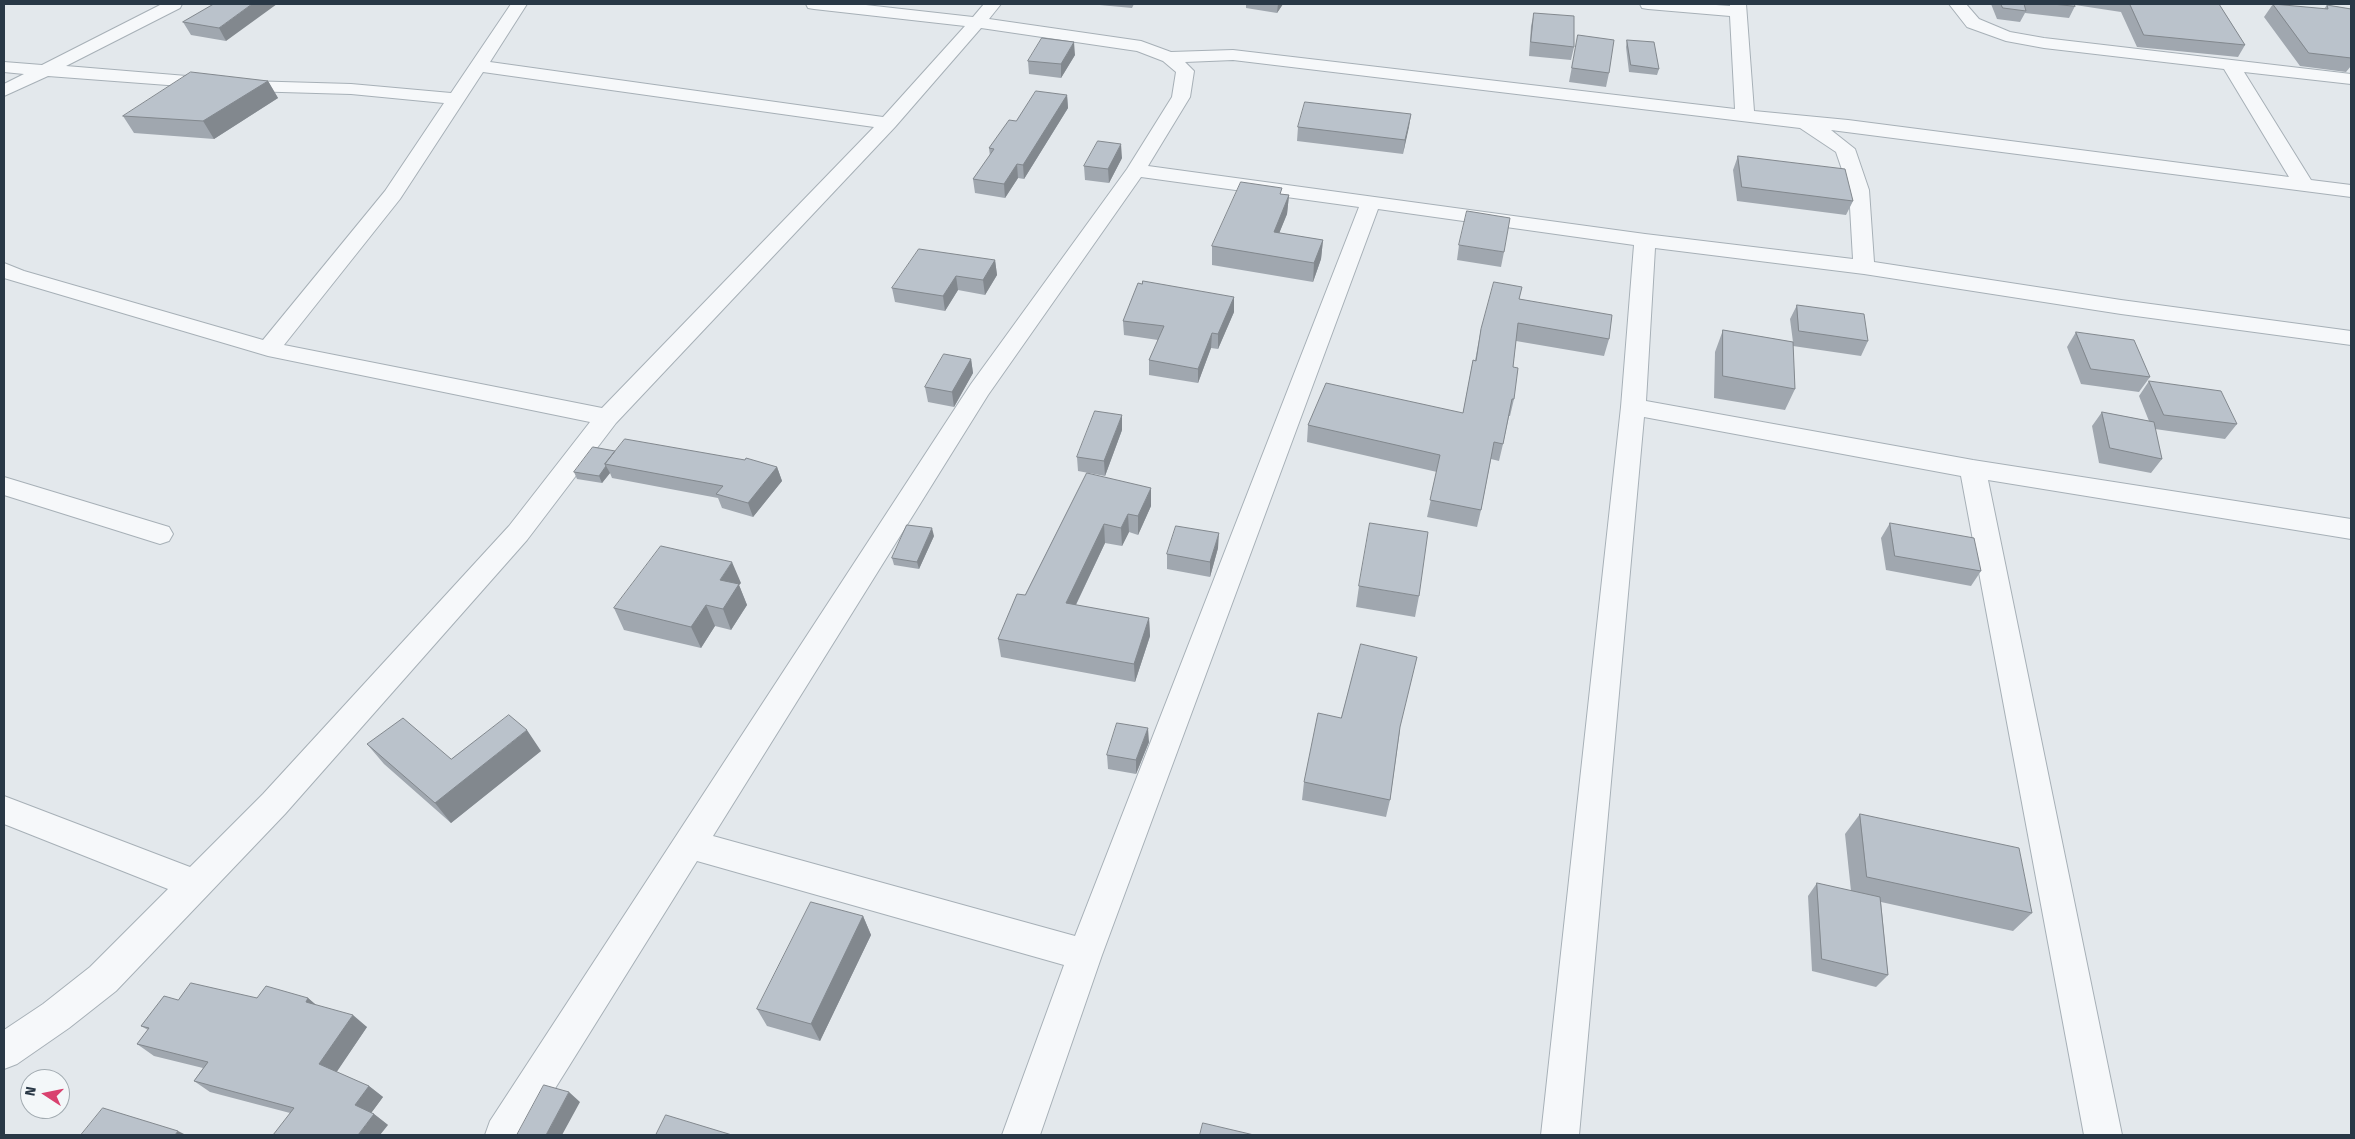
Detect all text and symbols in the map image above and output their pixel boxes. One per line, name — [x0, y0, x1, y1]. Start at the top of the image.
north arrow — [20, 1069, 70, 1119]
text: N — [22, 1085, 40, 1097]

